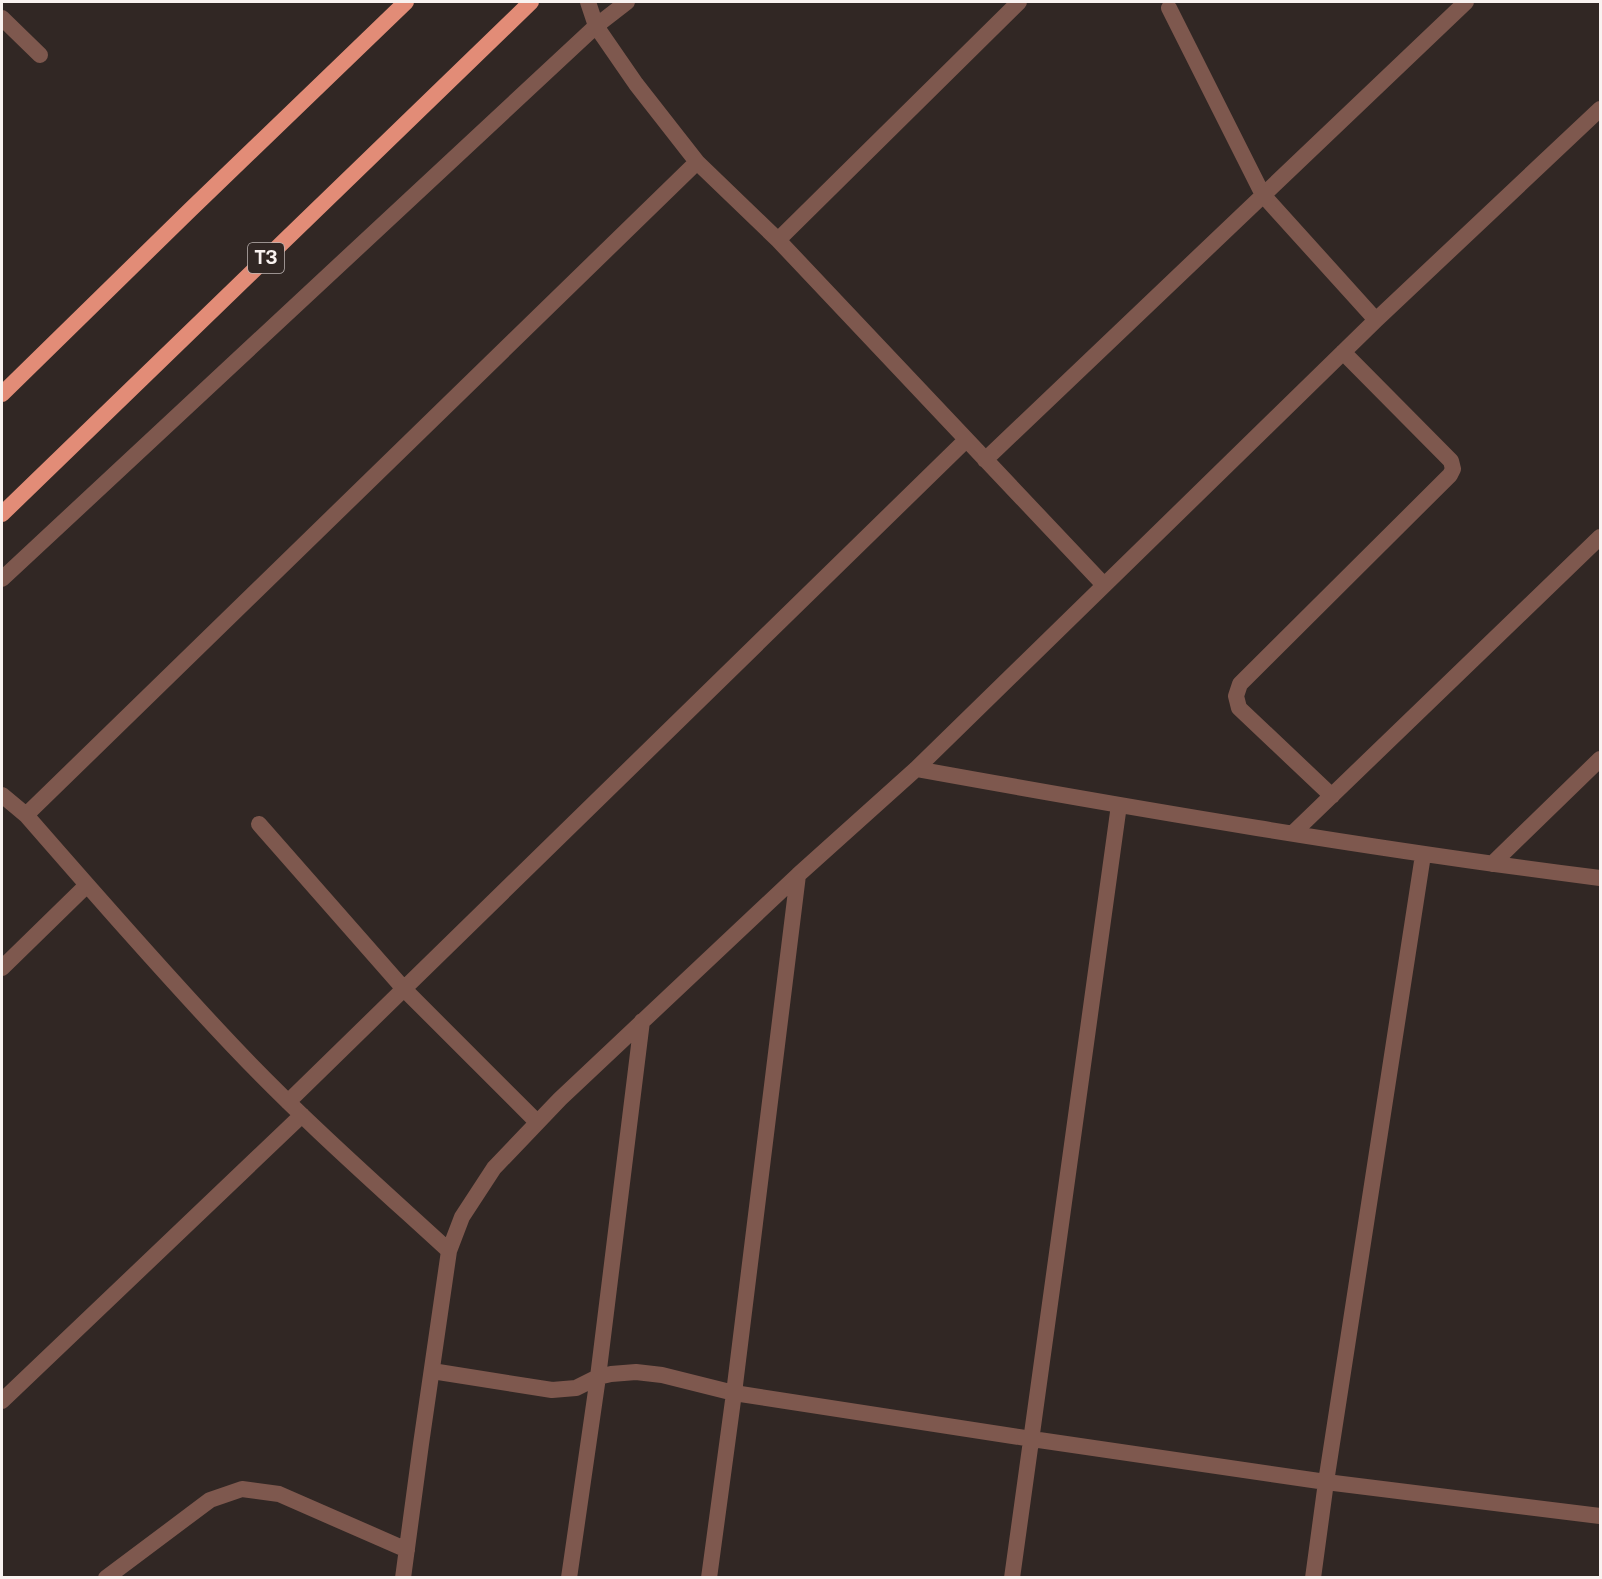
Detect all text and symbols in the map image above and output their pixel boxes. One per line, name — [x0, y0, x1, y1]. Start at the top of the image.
road number: T3 — [248, 243, 284, 273]

